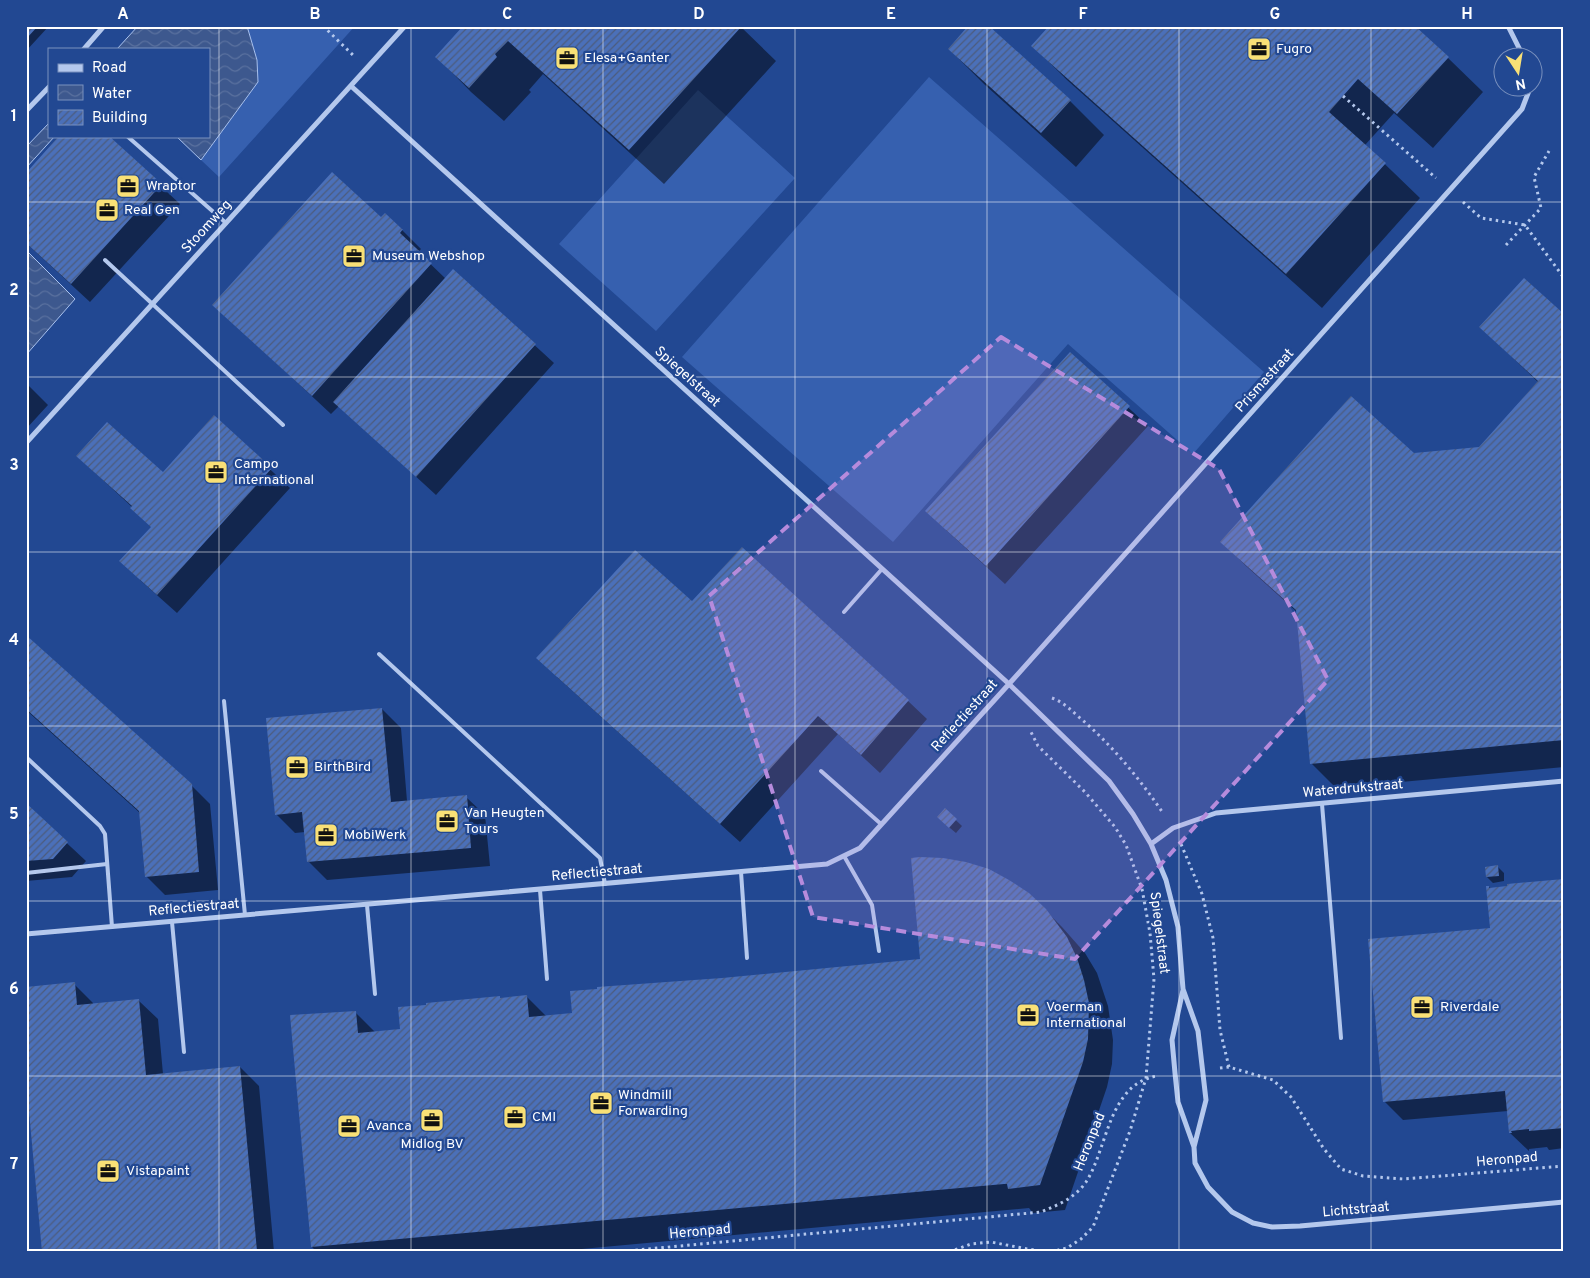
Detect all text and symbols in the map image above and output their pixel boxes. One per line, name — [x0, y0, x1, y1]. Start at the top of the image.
text: A — [117, 5, 129, 25]
text: B — [309, 5, 321, 25]
text: C — [502, 5, 512, 25]
text: D — [693, 5, 705, 25]
text: E — [886, 5, 896, 25]
text: F — [1078, 5, 1088, 25]
text: G — [1270, 5, 1280, 25]
text: H — [1461, 5, 1473, 25]
office icon: Fugro — [1246, 36, 1272, 62]
place label: Fugro — [1276, 41, 1312, 58]
office icon: Elesa+Ganter — [554, 45, 580, 71]
legend — [48, 48, 210, 138]
north arrow — [1492, 48, 1542, 98]
place label: Elesa+Ganter — [584, 50, 670, 67]
text: Road — [92, 59, 127, 78]
text: N — [1514, 74, 1527, 93]
text: Water — [92, 85, 132, 104]
text: 1 — [11, 107, 17, 127]
text: Building — [92, 109, 147, 128]
office icon: Wraptor — [115, 173, 141, 199]
place label: Wraptor — [146, 178, 196, 195]
office icon: Real Gen — [94, 197, 120, 223]
street label: Stoomweg — [178, 197, 236, 257]
place label: Real Gen — [124, 202, 180, 219]
office icon: Museum Webshop — [341, 243, 367, 269]
place label: Museum Webshop — [372, 248, 485, 265]
text: 2 — [9, 281, 19, 301]
street label: Spiegelstraat — [651, 343, 723, 411]
street label: Prismastraat — [1232, 346, 1298, 416]
text: 3 — [9, 456, 19, 476]
place label: Campo International — [234, 456, 314, 489]
office icon: Campo International — [203, 459, 229, 485]
text: 4 — [9, 631, 19, 651]
street label: Reflectiestraat — [928, 676, 1002, 756]
office icon: BirthBird — [284, 754, 310, 780]
place label: BirthBird — [314, 759, 371, 776]
street label: Waterdrukstraat — [1302, 776, 1404, 802]
text: 5 — [9, 805, 19, 825]
place label: Van Heugten Tours — [464, 805, 545, 838]
office icon: Van Heugten Tours — [434, 808, 460, 834]
office icon: MobiWerk — [313, 822, 339, 848]
place label: MobiWerk — [344, 827, 406, 844]
street label: Reflectiestraat — [551, 861, 643, 885]
street label: Spiegelstraat — [1146, 891, 1172, 975]
street label: Reflectiestraat — [148, 896, 240, 920]
text: 6 — [9, 980, 19, 1000]
office icon: Riverdale — [1409, 994, 1435, 1020]
place label: Voerman International — [1046, 999, 1126, 1032]
place label: Riverdale — [1440, 999, 1499, 1016]
office icon: Voerman International — [1015, 1002, 1041, 1028]
place label: Windmill Forwarding — [618, 1087, 688, 1120]
office icon: Windmill Forwarding — [588, 1090, 614, 1116]
office icon: CMI — [502, 1104, 528, 1130]
office icon: Midlog BV — [419, 1107, 445, 1133]
place label: CMI — [532, 1109, 556, 1126]
street label: Heronpad — [1071, 1110, 1109, 1174]
office icon: Avanca — [336, 1113, 362, 1139]
place label: Avanca — [366, 1118, 412, 1135]
place label: Midlog BV — [400, 1136, 464, 1153]
street label: Heronpad — [1475, 1149, 1539, 1171]
text: 7 — [10, 1155, 18, 1175]
office icon: Vistapaint — [95, 1158, 121, 1184]
place label: Vistapaint — [126, 1163, 190, 1180]
street label: Lichtstraat — [1322, 1199, 1390, 1221]
street label: Heronpad — [668, 1221, 732, 1243]

